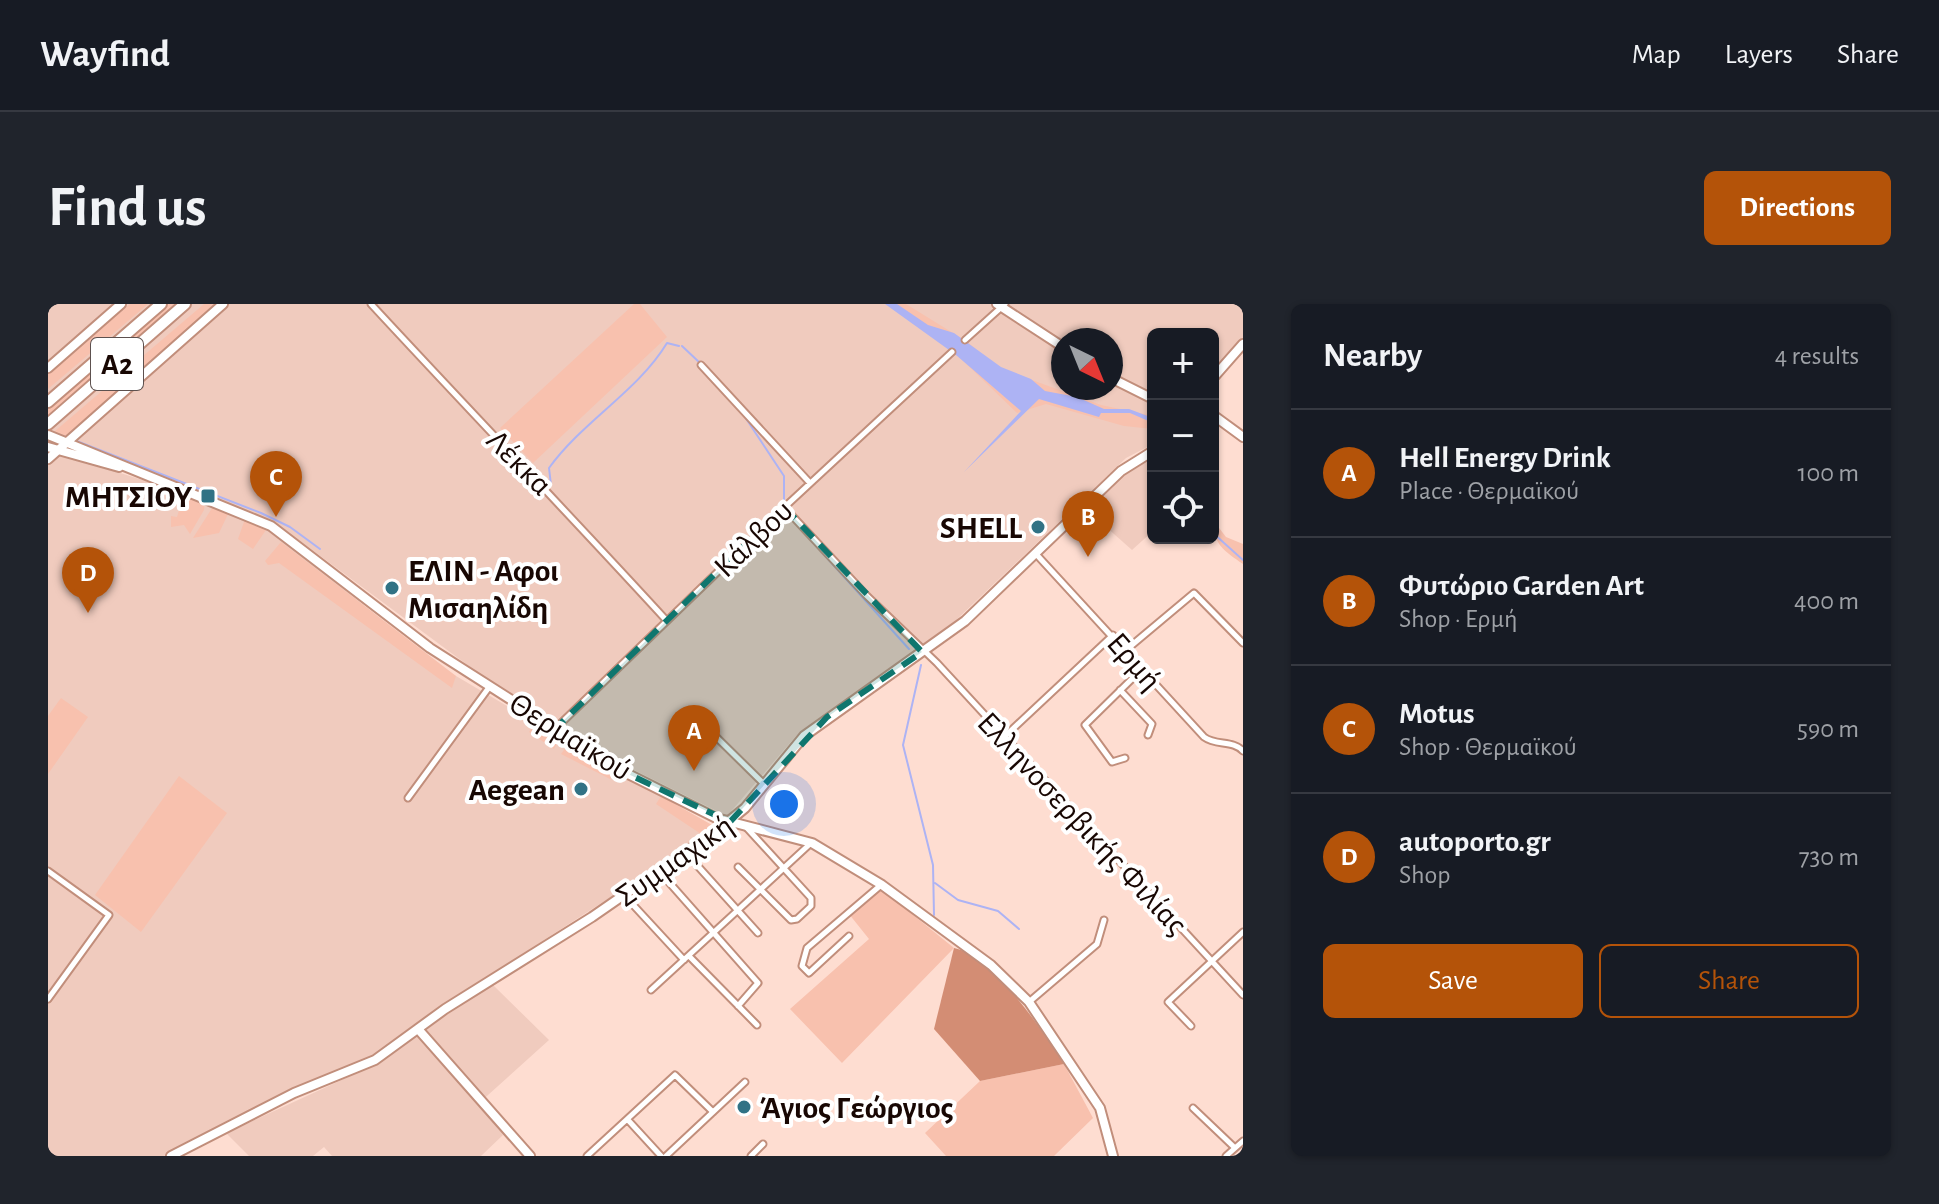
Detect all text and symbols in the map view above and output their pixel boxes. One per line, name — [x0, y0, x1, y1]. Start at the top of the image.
text: Wayfind — [40, 36, 170, 74]
text: Map — [1632, 41, 1681, 69]
text: Layers — [1725, 41, 1793, 69]
text: Share — [1837, 41, 1899, 69]
button: Directions — [1704, 171, 1891, 245]
text: Find us — [48, 180, 206, 236]
north arrow — [1051, 328, 1123, 400]
map controls — [1147, 328, 1219, 544]
button: + — [1147, 328, 1219, 400]
road number: Α2 — [91, 338, 143, 390]
text: Nearby — [1323, 339, 1422, 373]
text: 4 results — [1775, 343, 1859, 369]
button: − — [1147, 400, 1219, 472]
street label: Λέκκα — [480, 424, 558, 502]
text: Hell Energy Drink — [1399, 443, 1611, 473]
pin: C — [250, 451, 302, 517]
text: A — [1341, 460, 1357, 486]
text: 100 m — [1798, 460, 1859, 486]
button: locate — [1147, 472, 1219, 544]
text: Place · Θερμαϊκού — [1399, 478, 1579, 504]
place label: ΜΗΤΣΙΟΥ — [65, 481, 192, 513]
marker: ΜΗΤΣΙΟΥ — [199, 487, 217, 505]
pin: B — [1062, 491, 1114, 557]
street label: Κάλβου — [708, 494, 799, 583]
place label: SHELL — [940, 512, 1022, 544]
marker: SHELL — [1029, 518, 1047, 536]
pin: D — [62, 547, 114, 613]
place label: ΕΛΙΝ - Αφοι Μισαηλίδη — [408, 555, 559, 624]
text: Φυτώριο Garden Art — [1399, 571, 1644, 601]
marker: ΕΛΙΝ - Αφοι Μισαηλίδη — [383, 579, 401, 597]
text: B — [1341, 588, 1357, 614]
text: 400 m — [1794, 588, 1859, 614]
text: Shop · Ερμή — [1399, 606, 1517, 632]
street label: Ερμή — [1101, 627, 1167, 696]
street label: Θερμαϊκού — [504, 687, 637, 787]
text: Motus — [1399, 699, 1475, 729]
pin: A — [668, 705, 720, 771]
street label: Ελληνοσερβικής Φιλίας — [971, 706, 1193, 941]
text: C — [1342, 716, 1356, 742]
text: 590 m — [1797, 716, 1859, 742]
text: Shop · Θερμαϊκού — [1399, 734, 1577, 760]
place label: Aegean — [468, 774, 565, 806]
marker: Aegean — [572, 780, 590, 798]
your location — [764, 784, 804, 824]
street label: Συμμαχική — [610, 809, 739, 913]
text: autoporto.gr — [1399, 827, 1551, 857]
text: D — [1340, 844, 1358, 870]
text: 730 m — [1799, 844, 1859, 870]
text: Shop — [1399, 862, 1451, 888]
button: Save — [1323, 944, 1583, 1018]
button: Share — [1599, 944, 1859, 1018]
place label: Άγιος Γεώργιος — [760, 1092, 953, 1124]
marker: Άγιος Γεώργιος — [735, 1098, 753, 1116]

